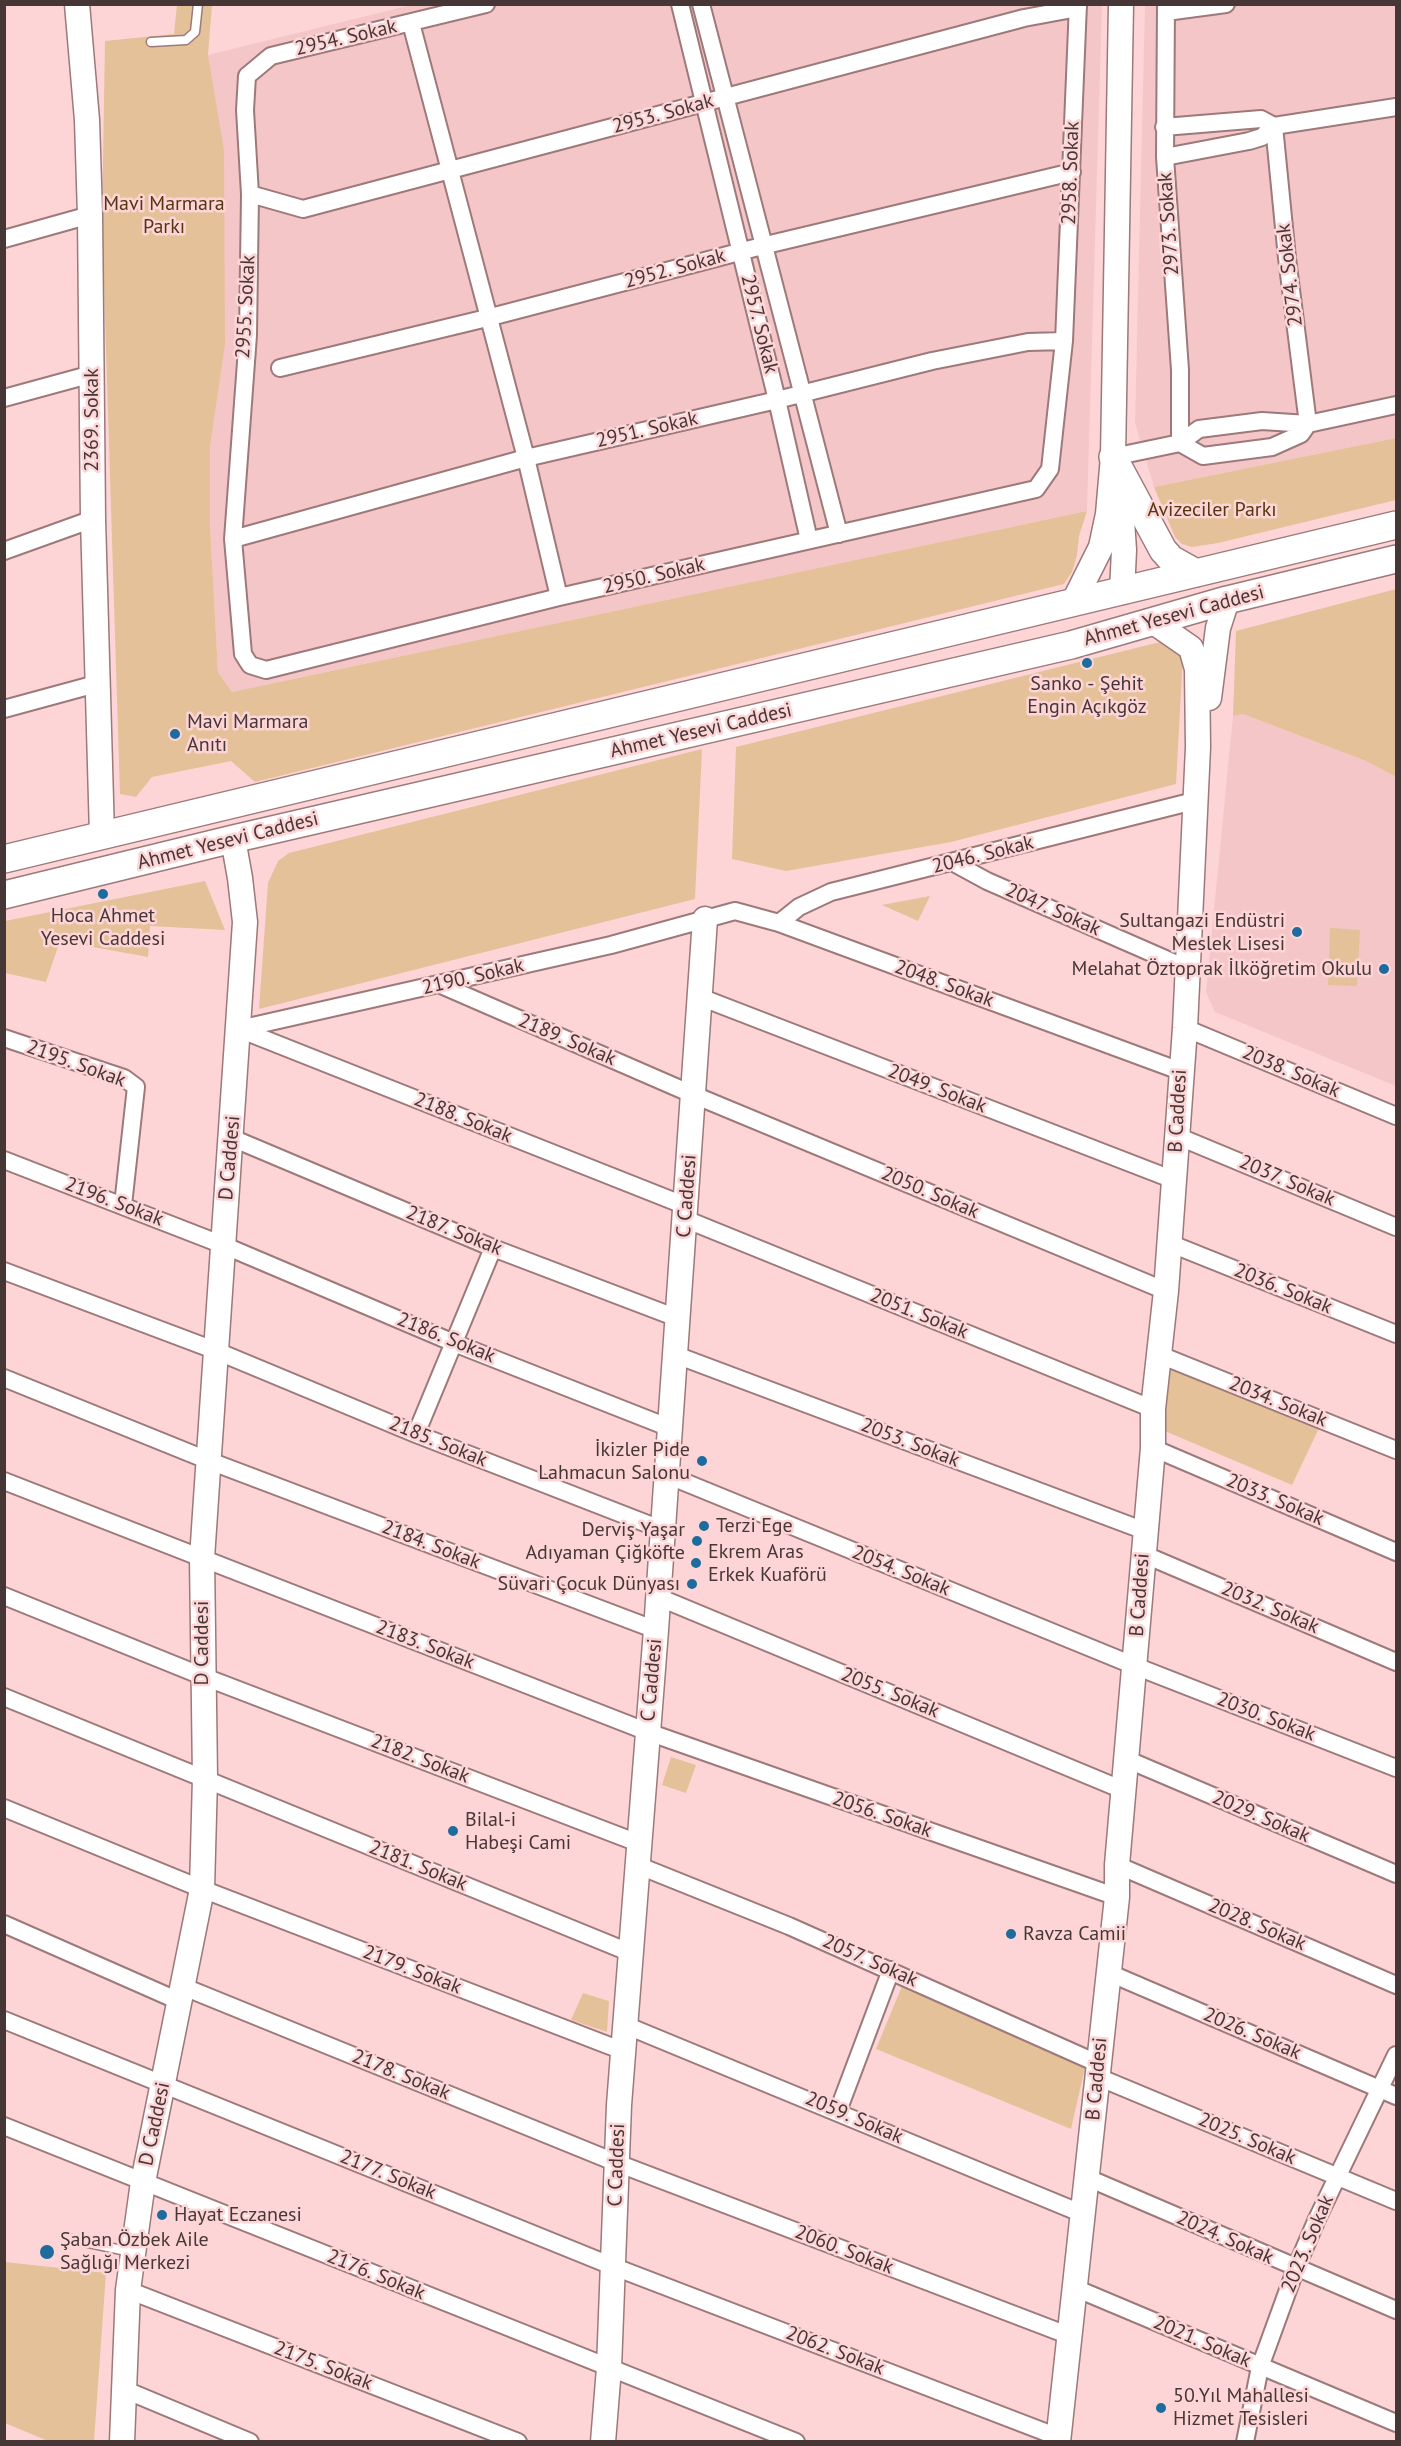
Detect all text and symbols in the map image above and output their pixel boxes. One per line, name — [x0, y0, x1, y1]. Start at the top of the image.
street label: 2954. Sokak — [293, 15, 399, 61]
street label: 2953. Sokak — [610, 89, 716, 139]
street label: 2958. Sokak — [1057, 121, 1085, 225]
street label: 2973. Sokak — [1153, 171, 1185, 277]
park label: Mavi Marmara Parkı — [103, 192, 225, 239]
street label: 2974. Sokak — [1272, 222, 1308, 328]
street label: 2952. Sokak — [622, 244, 728, 294]
street label: 2955. Sokak — [231, 255, 261, 359]
street label: 2957. Sokak — [735, 272, 783, 376]
street label: 2369. Sokak — [80, 368, 104, 472]
street label: 2951. Sokak — [594, 407, 700, 453]
park label: Avizeciler Parkı — [1147, 498, 1277, 522]
street label: 2950. Sokak — [601, 553, 707, 599]
street label: Ahmet Yesevi Caddesi — [1081, 580, 1267, 652]
marker: Sanko - Şehit Engin Açıkgöz — [1080, 656, 1094, 670]
place label: Sanko - Şehit Engin Açıkgöz — [1027, 672, 1147, 719]
street label: Ahmet Yesevi Caddesi — [608, 698, 794, 764]
place label: Mavi Marmara Anıtı — [187, 710, 308, 757]
marker: Mavi Marmara Anıtı — [168, 727, 182, 741]
street label: Ahmet Yesevi Caddesi — [135, 807, 321, 875]
street label: 2046. Sokak — [930, 831, 1036, 879]
street label: 2047. Sokak — [1002, 878, 1104, 942]
marker: Hoca Ahmet Yesevi Caddesi — [96, 887, 110, 901]
place label: Hoca Ahmet Yesevi Caddesi — [41, 904, 165, 951]
place label: Sultangazi Endüstri Meslek Lisesi — [1119, 909, 1285, 956]
marker: Sultangazi Endüstri Meslek Lisesi — [1290, 925, 1304, 939]
street label: 2190. Sokak — [420, 954, 526, 1000]
street label: 2048. Sokak — [891, 955, 997, 1013]
place label: Melahat Öztoprak İlköğretim Okulu — [1072, 957, 1372, 981]
marker: Melahat Öztoprak İlköğretim Okulu — [1377, 962, 1391, 976]
street label: 2189. Sokak — [515, 1009, 619, 1071]
street label: 2195. Sokak — [23, 1035, 129, 1093]
street label: 2038. Sokak — [1239, 1041, 1343, 1103]
street label: 2049. Sokak — [884, 1059, 990, 1119]
street label: B Caddesi — [1164, 1069, 1192, 1153]
street label: 2188. Sokak — [410, 1087, 516, 1149]
street label: D Caddesi — [214, 1115, 246, 1201]
street label: 2037. Sokak — [1236, 1150, 1338, 1212]
street label: C Caddesi — [672, 1154, 702, 1238]
street label: 2050. Sokak — [878, 1162, 982, 1224]
street label: 2196. Sokak — [61, 1172, 167, 1232]
street label: 2187. Sokak — [402, 1201, 506, 1261]
street label: 2036. Sokak — [1230, 1258, 1336, 1320]
street label: 2051. Sokak — [866, 1283, 972, 1345]
street label: 2186. Sokak — [393, 1307, 499, 1369]
street label: 2034. Sokak — [1225, 1371, 1331, 1433]
street label: 2185. Sokak — [385, 1411, 491, 1473]
street label: 2053. Sokak — [857, 1413, 963, 1473]
place label: İkizler Pide Lahmacun Salonu — [538, 1438, 690, 1485]
marker: İkizler Pide Lahmacun Salonu — [695, 1454, 709, 1468]
street label: 2033. Sokak — [1223, 1469, 1327, 1531]
place label: Terzi Ege — [716, 1514, 793, 1538]
street label: 2184. Sokak — [378, 1515, 484, 1575]
place label: Derviş Yaşar Adıyaman Çiğköfte — [525, 1518, 685, 1565]
marker: Terzi Ege — [697, 1519, 711, 1533]
marker: Derviş Yaşar Adıyaman Çiğköfte — [690, 1534, 704, 1548]
place label: Ekrem Aras Erkek Kuaförü — [708, 1540, 827, 1587]
street label: 2054. Sokak — [848, 1540, 954, 1602]
street label: B Caddesi — [1125, 1553, 1155, 1637]
marker: Ekrem Aras Erkek Kuaförü — [689, 1556, 703, 1570]
place label: Süvari Çocuk Dünyası — [498, 1572, 680, 1596]
marker: Süvari Çocuk Dünyası — [685, 1577, 699, 1591]
street label: 2032. Sokak — [1218, 1577, 1322, 1639]
street label: D Caddesi — [190, 1601, 214, 1685]
street label: 2183. Sokak — [372, 1615, 478, 1675]
street label: C Caddesi — [636, 1638, 668, 1722]
street label: 2055. Sokak — [837, 1662, 943, 1724]
street label: 2030. Sokak — [1213, 1687, 1319, 1747]
street label: 2182. Sokak — [367, 1729, 473, 1789]
street label: 2029. Sokak — [1209, 1786, 1313, 1848]
street label: 2056. Sokak — [829, 1787, 935, 1843]
place label: Bilal-i Habeşi Cami — [465, 1808, 571, 1855]
marker: Bilal-i Habeşi Cami — [446, 1824, 460, 1838]
street label: 2181. Sokak — [365, 1835, 471, 1897]
street label: 2028. Sokak — [1205, 1894, 1309, 1956]
place label: Ravza Camii — [1023, 1922, 1126, 1946]
marker: Ravza Camii — [1004, 1927, 1018, 1941]
street label: 2057. Sokak — [819, 1929, 921, 1993]
street label: 2179. Sokak — [359, 1940, 465, 2000]
street label: 2026. Sokak — [1200, 2003, 1304, 2065]
street label: B Caddesi — [1081, 2036, 1113, 2122]
street label: 2178. Sokak — [348, 2044, 454, 2106]
street label: D Caddesi — [134, 2080, 176, 2168]
street label: 2059. Sokak — [802, 2087, 906, 2149]
street label: 2025. Sokak — [1195, 2108, 1299, 2170]
street label: C Caddesi — [604, 2123, 630, 2207]
street label: 2177. Sokak — [336, 2145, 440, 2205]
street label: 2023. Sokak — [1277, 2192, 1339, 2296]
place label: Hayat Eczanesi — [174, 2203, 302, 2227]
street label: 2024. Sokak — [1173, 2206, 1277, 2270]
marker: Hayat Eczanesi — [155, 2208, 169, 2222]
street label: 2060. Sokak — [791, 2220, 897, 2280]
place label: Şaban Özbek Aile Sağlığı Merkezi — [60, 2228, 209, 2275]
marker: Şaban Özbek Aile Sağlığı Merkezi — [38, 2243, 56, 2261]
street label: 2176. Sokak — [323, 2244, 429, 2306]
street label: 2021. Sokak — [1150, 2311, 1254, 2373]
street label: 2062. Sokak — [782, 2321, 888, 2381]
street label: 2175. Sokak — [270, 2336, 376, 2396]
place label: 50.Yıl Mahallesi Hizmet Tesisleri — [1173, 2384, 1309, 2431]
marker: 50.Yıl Mahallesi Hizmet Tesisleri — [1154, 2401, 1168, 2415]

